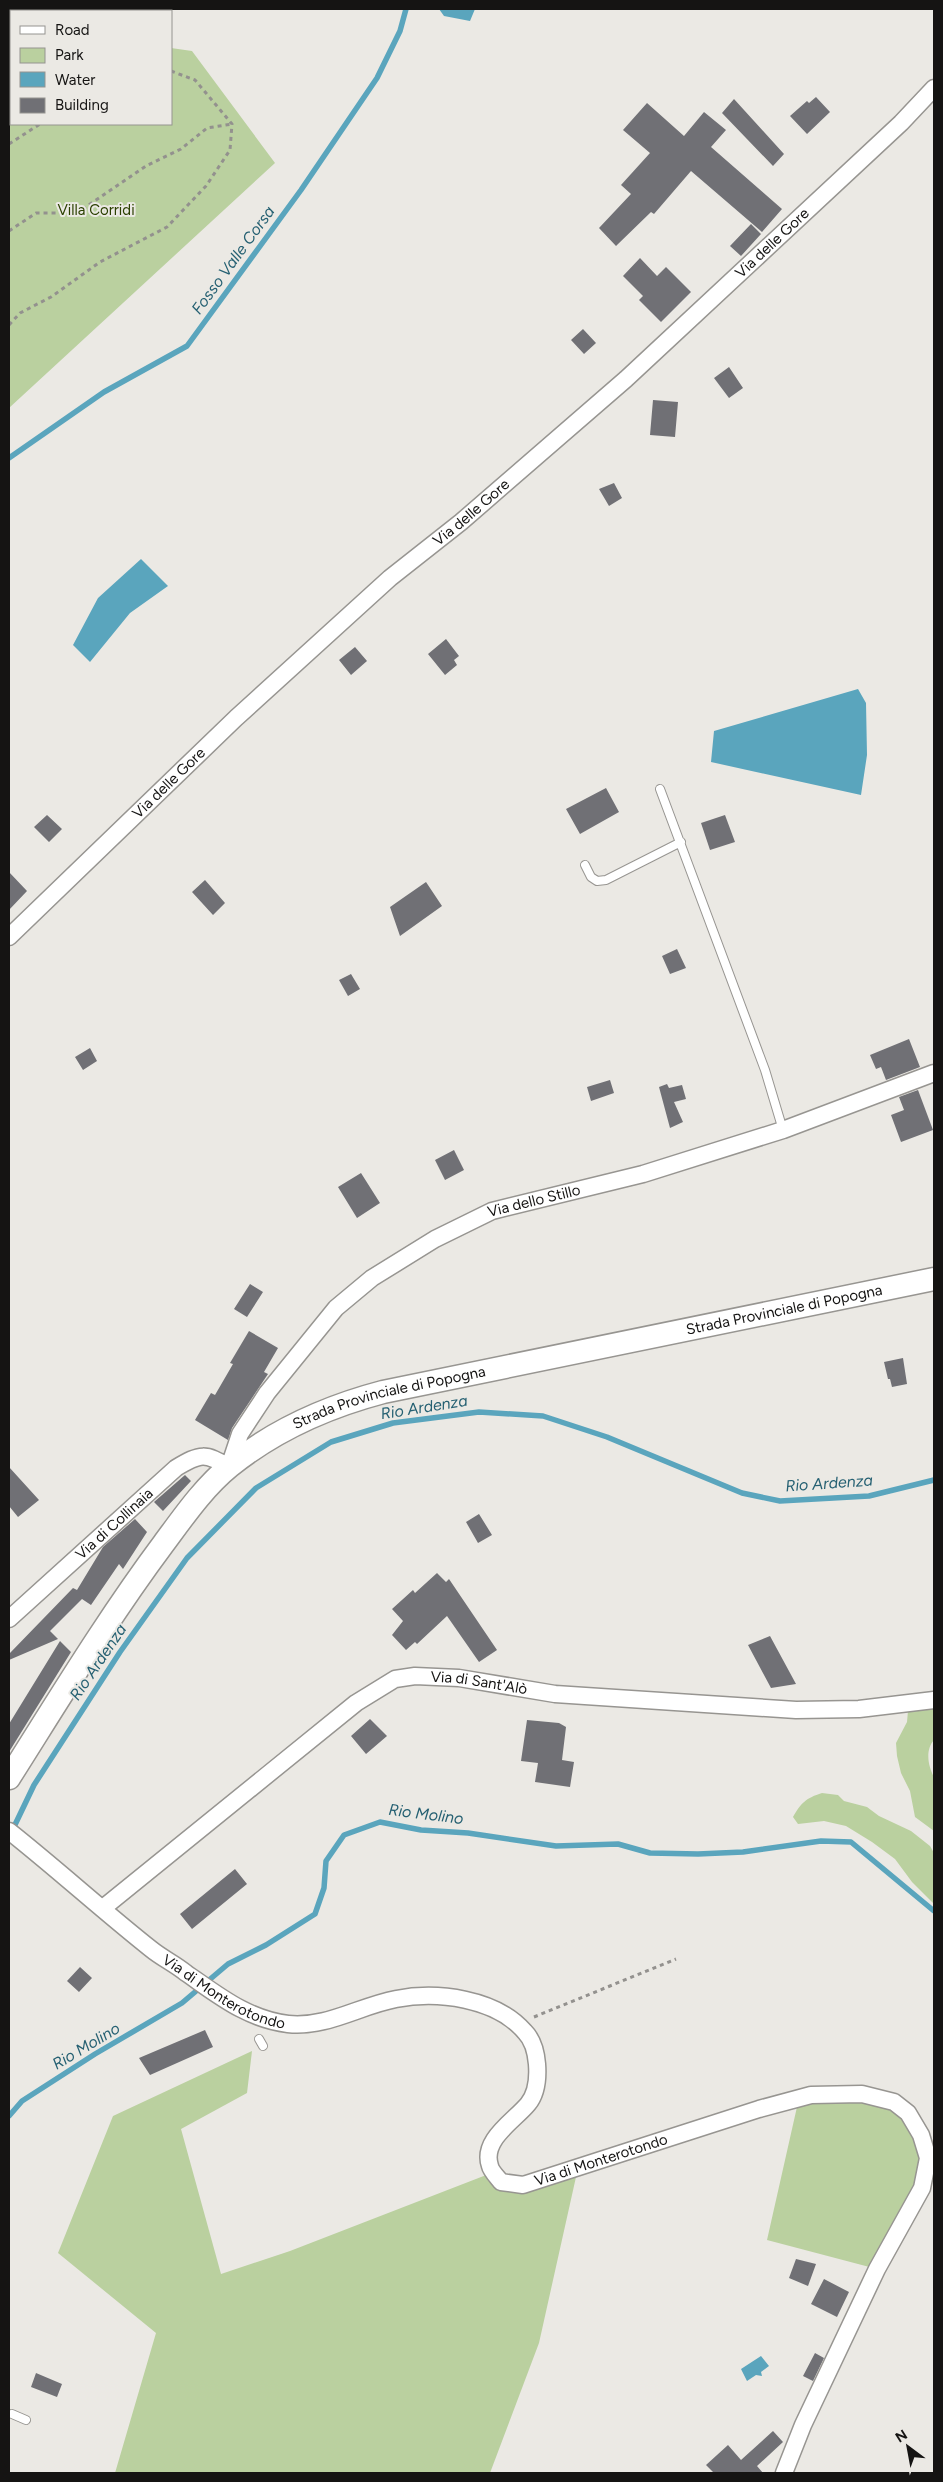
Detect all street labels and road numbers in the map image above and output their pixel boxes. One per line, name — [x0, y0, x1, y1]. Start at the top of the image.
street label: Via delle Gore — [732, 204, 813, 282]
street label: Via delle Gore — [429, 475, 513, 550]
street label: Via delle Gore — [129, 744, 209, 822]
street label: Via dello Stillo — [486, 1181, 582, 1221]
street label: Strada Provinciale di Popogna — [684, 1281, 884, 1339]
street label: Strada Provinciale di Popogna — [290, 1362, 487, 1433]
street label: Via di Collinaia — [72, 1484, 157, 1563]
street label: Via di Sant'Alò — [430, 1668, 529, 1698]
street label: Via di Monterotondo — [159, 1951, 287, 2033]
street label: Via di Monterotondo — [532, 2130, 670, 2190]

